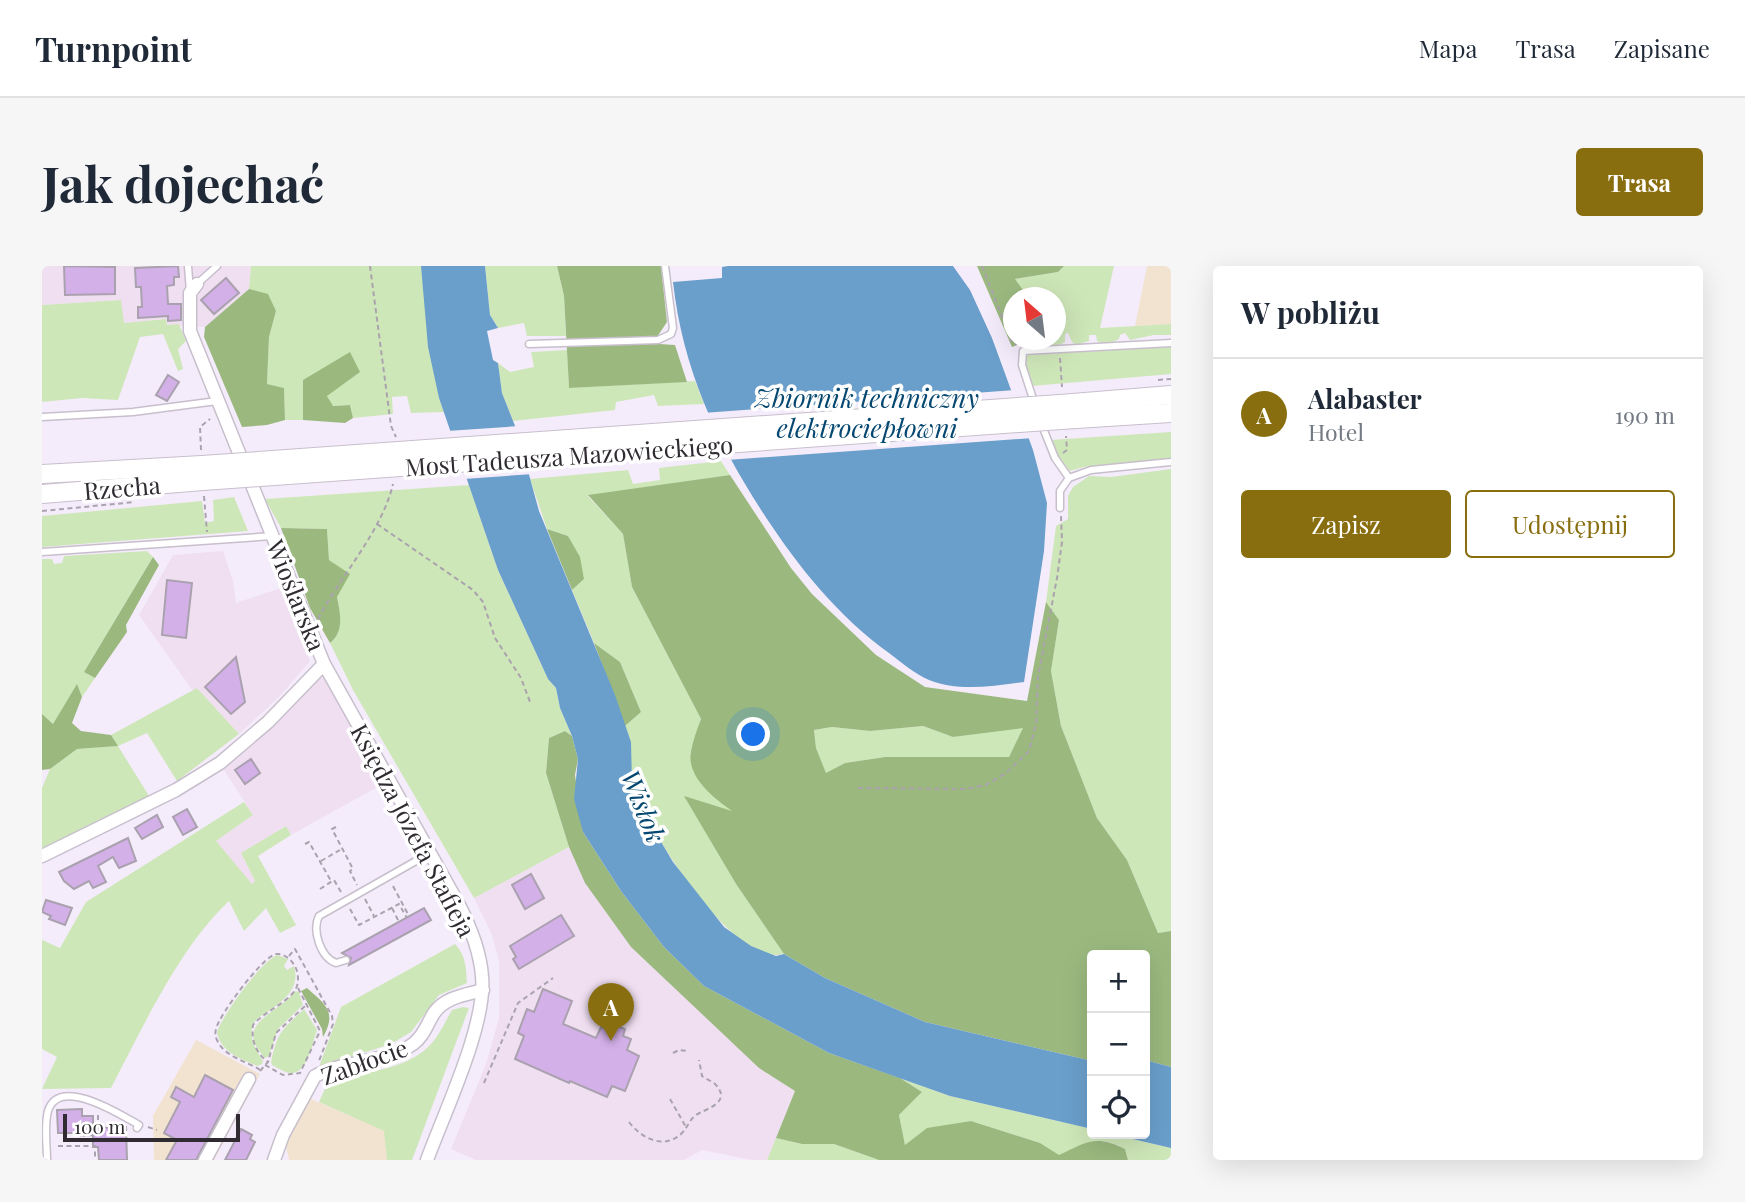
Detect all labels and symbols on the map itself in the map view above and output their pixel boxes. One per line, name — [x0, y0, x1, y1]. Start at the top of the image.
north arrow — [1003, 287, 1066, 350]
water label: Zbiornik techniczny elektrociepłowni — [753, 380, 979, 445]
street label: Most Tadeusza Mazowieckiego — [404, 428, 734, 482]
street label: Rzecha — [82, 468, 162, 506]
street label: Wioślarska — [260, 534, 334, 655]
your location — [736, 717, 770, 751]
street label: Księdza Józefa Stafieja — [344, 718, 484, 942]
water label: Wisłok — [614, 765, 674, 847]
pin: A — [588, 983, 634, 1041]
street label: Zabłocie — [316, 1031, 412, 1091]
scale bar — [63, 1111, 240, 1143]

